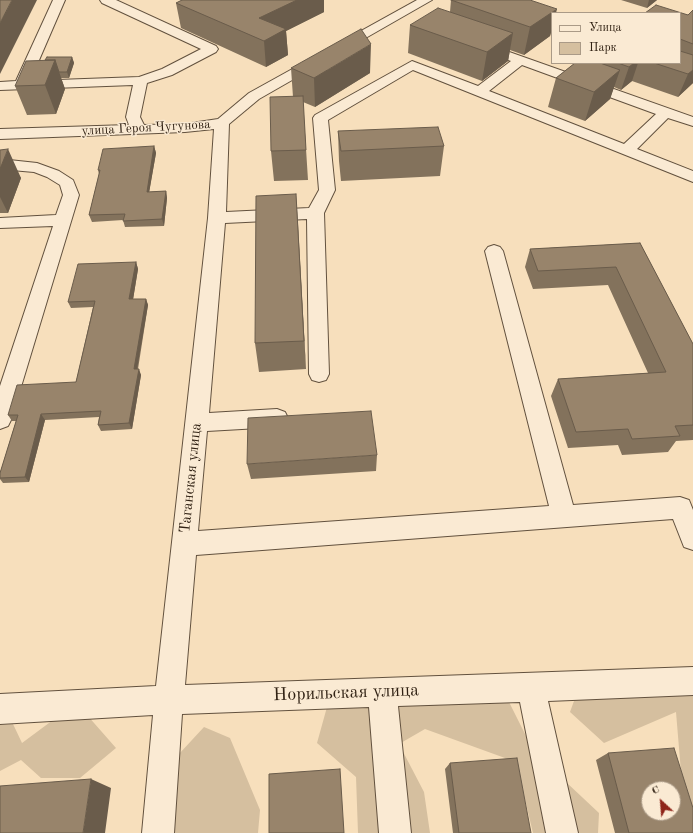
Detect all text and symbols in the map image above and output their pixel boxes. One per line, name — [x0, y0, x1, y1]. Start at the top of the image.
legend — [551, 12, 681, 64]
text: Улица — [589, 22, 622, 34]
text: Парк — [589, 42, 617, 54]
street label: улица Героя Чугунова — [81, 117, 211, 139]
street label: Таганская улица — [176, 422, 206, 534]
street label: Норильская улица — [273, 680, 419, 706]
north arrow — [641, 781, 681, 821]
text: С — [650, 784, 662, 797]

